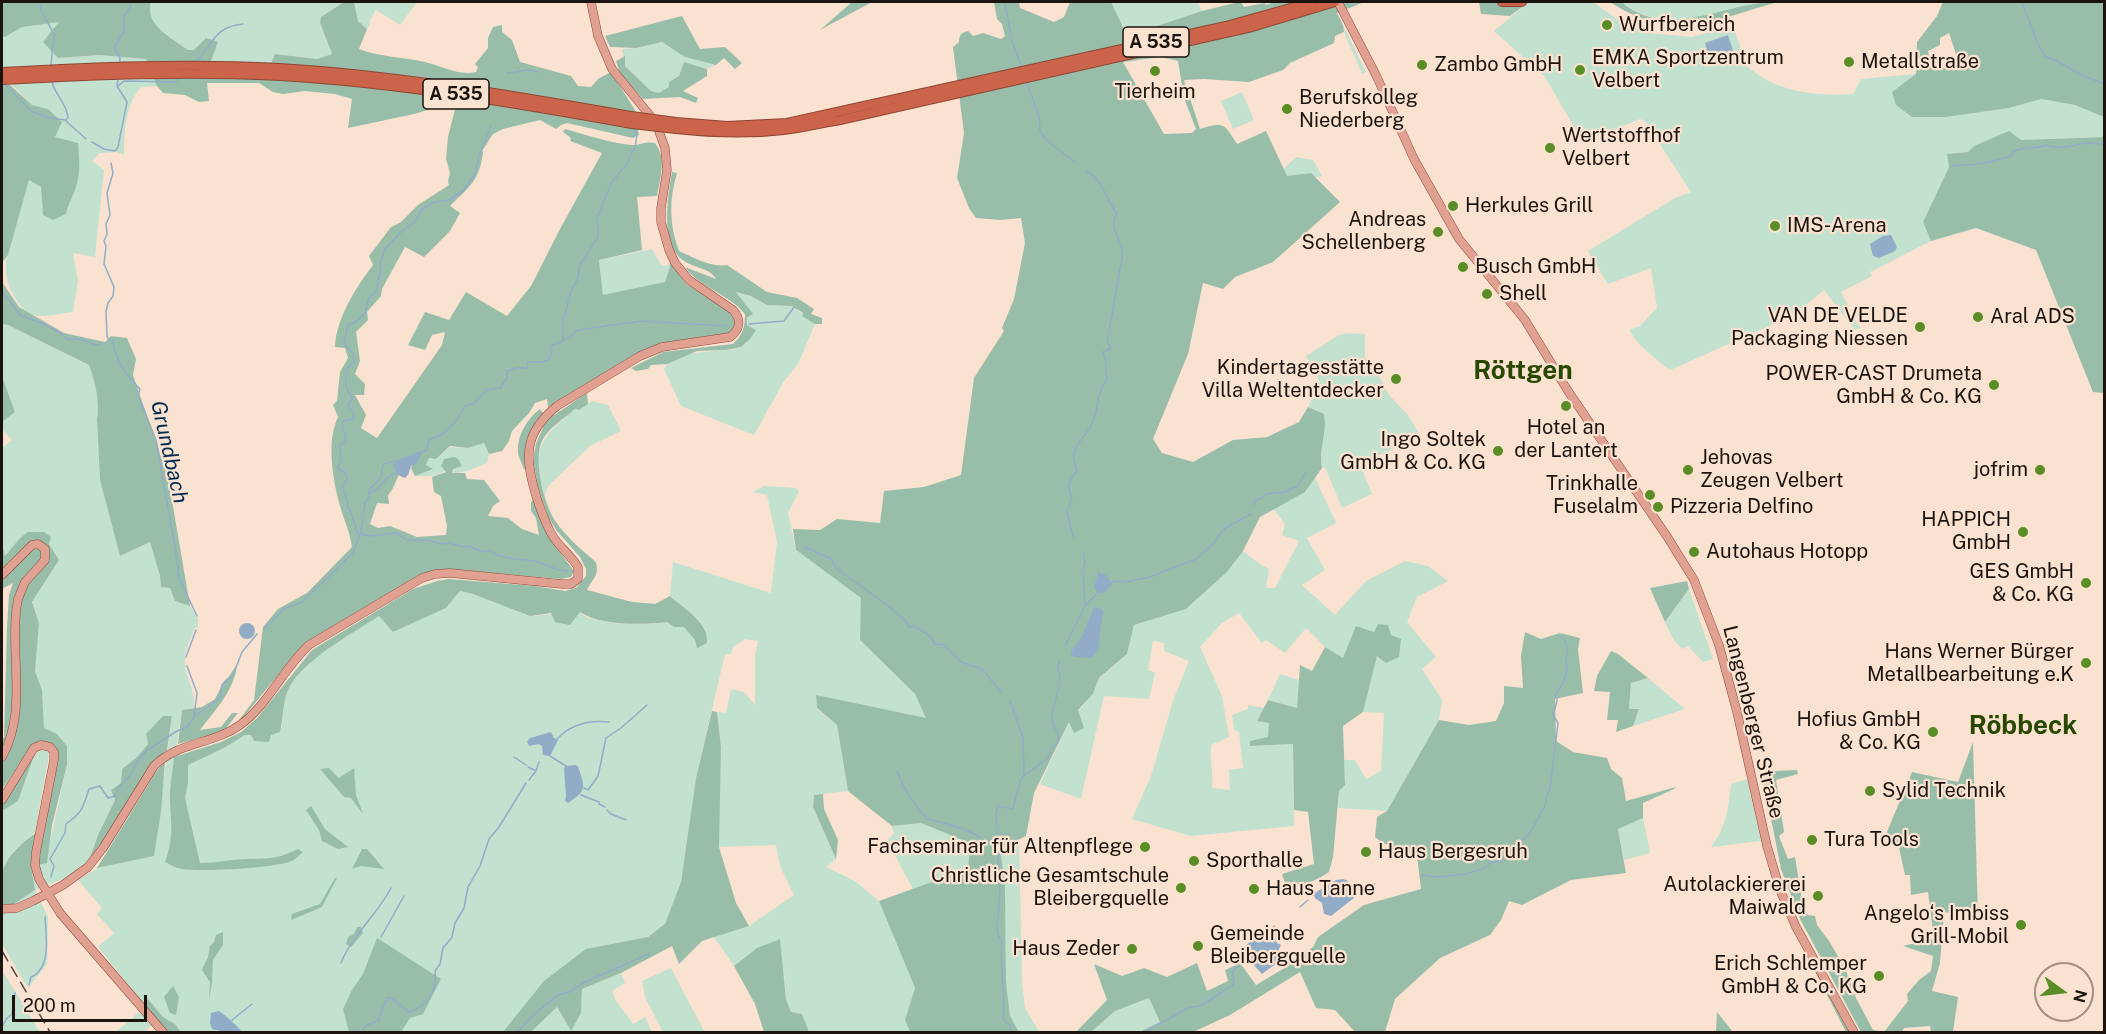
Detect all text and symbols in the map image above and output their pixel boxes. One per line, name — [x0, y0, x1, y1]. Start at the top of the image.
place label: Wurfbereich — [1619, 13, 1735, 37]
marker: Wurfbereich — [1600, 18, 1614, 32]
road number: A 535 — [1123, 27, 1189, 57]
place label: EMKA Sportzentrum Velbert — [1592, 46, 1784, 93]
place label: Metallstraße — [1861, 50, 1979, 74]
place label: Zambo GmbH — [1434, 53, 1562, 77]
marker: Metallstraße — [1842, 55, 1856, 69]
marker: Zambo GmbH — [1415, 58, 1429, 72]
marker: EMKA Sportzentrum Velbert — [1573, 63, 1587, 77]
marker: Tierheim — [1148, 64, 1162, 78]
road number: A 535 — [423, 79, 489, 109]
place label: Tierheim — [1114, 80, 1196, 104]
place label: Berufskolleg Niederberg — [1299, 86, 1418, 133]
marker: Berufskolleg Niederberg — [1280, 102, 1294, 116]
place label: Wertstoffhof Velbert — [1562, 124, 1681, 171]
marker: Wertstoffhof Velbert — [1543, 141, 1557, 155]
place label: Herkules Grill — [1465, 194, 1593, 218]
marker: Herkules Grill — [1446, 199, 1460, 213]
place label: Andreas Schellenberg — [1302, 208, 1426, 255]
place label: IMS-Arena — [1787, 214, 1887, 238]
marker: IMS-Arena — [1768, 219, 1782, 233]
marker: Andreas Schellenberg — [1431, 225, 1445, 239]
place label: Busch GmbH — [1475, 255, 1596, 279]
marker: Busch GmbH — [1456, 260, 1470, 274]
place label: Shell — [1499, 282, 1547, 306]
marker: Shell — [1480, 287, 1494, 301]
place label: VAN DE VELDE Packaging Niessen — [1731, 304, 1908, 351]
place label: Aral ADS — [1990, 305, 2075, 329]
marker: Aral ADS — [1971, 310, 1985, 324]
marker: VAN DE VELDE Packaging Niessen — [1913, 320, 1927, 334]
district label: Röttgen — [1473, 355, 1573, 387]
place label: Kindertagesstätte Villa Weltentdecker — [1202, 356, 1384, 403]
place label: POWER-CAST Drumeta GmbH & Co. KG — [1765, 362, 1982, 409]
marker: Kindertagesstätte Villa Weltentdecker — [1389, 372, 1403, 386]
marker: POWER-CAST Drumeta GmbH & Co. KG — [1987, 378, 2001, 392]
water label: Grundbach — [145, 398, 193, 506]
marker: Hotel an der Lantert — [1559, 399, 1573, 413]
place label: Hotel an der Lantert — [1514, 416, 1618, 463]
place label: Ingo Soltek GmbH & Co. KG — [1340, 428, 1486, 475]
marker: Ingo Soltek GmbH & Co. KG — [1491, 444, 1505, 458]
place label: Jehovas Zeugen Velbert — [1700, 446, 1844, 493]
place label: jofrim — [1974, 458, 2028, 482]
marker: Jehovas Zeugen Velbert — [1681, 463, 1695, 477]
marker: jofrim — [2033, 463, 2047, 477]
place label: Trinkhalle Fuselalm — [1546, 472, 1638, 519]
marker: Trinkhalle Fuselalm — [1643, 488, 1657, 502]
place label: Pizzeria Delfino — [1670, 495, 1813, 519]
marker: Pizzeria Delfino — [1651, 500, 1665, 514]
place label: HAPPICH GmbH — [1921, 508, 2011, 555]
marker: HAPPICH GmbH — [2016, 525, 2030, 539]
place label: Autohaus Hotopp — [1706, 540, 1868, 564]
marker: Autohaus Hotopp — [1687, 545, 1701, 559]
place label: GES GmbH & Co. KG — [1970, 560, 2074, 607]
marker: GES GmbH & Co. KG — [2079, 576, 2093, 590]
street label: Langenberger Straße — [1717, 623, 1789, 821]
place label: Hans Werner Bürger Metallbearbeitung e.K — [1867, 640, 2074, 687]
marker: Hans Werner Bürger Metallbearbeitung e.K — [2079, 656, 2093, 670]
place label: Hofius GmbH & Co. KG — [1796, 708, 1921, 755]
district label: Röbbeck — [1969, 710, 2077, 742]
marker: Hofius GmbH & Co. KG — [1926, 725, 1940, 739]
place label: Sylid Technik — [1882, 779, 2006, 803]
marker: Sylid Technik — [1863, 784, 1877, 798]
place label: Tura Tools — [1824, 828, 1919, 852]
marker: Tura Tools — [1805, 833, 1819, 847]
place label: Fachseminar für Altenpflege — [867, 835, 1133, 859]
marker: Fachseminar für Altenpflege — [1138, 840, 1152, 854]
place label: Haus Bergesruh — [1378, 840, 1528, 864]
marker: Haus Bergesruh — [1359, 845, 1373, 859]
place label: Sporthalle — [1206, 849, 1303, 873]
marker: Sporthalle — [1187, 854, 1201, 868]
place label: Christliche Gesamtschule Bleibergquelle — [931, 864, 1169, 911]
place label: Autolackiererei Maiwald — [1663, 873, 1806, 920]
place label: Haus Tanne — [1266, 877, 1375, 901]
marker: Christliche Gesamtschule Bleibergquelle — [1174, 881, 1188, 895]
marker: Haus Tanne — [1247, 882, 1261, 896]
marker: Autolackiererei Maiwald — [1811, 889, 1825, 903]
place label: Angelo‘s Imbiss Grill-Mobil — [1864, 902, 2009, 949]
marker: Angelo‘s Imbiss Grill-Mobil — [2014, 918, 2028, 932]
place label: Gemeinde Bleibergquelle — [1210, 922, 1346, 969]
place label: Haus Zeder — [1012, 937, 1120, 961]
marker: Gemeinde Bleibergquelle — [1191, 939, 1205, 953]
marker: Haus Zeder — [1125, 942, 1139, 956]
place label: Erich Schlemper GmbH & Co. KG — [1714, 952, 1867, 999]
north arrow — [2034, 962, 2094, 1022]
marker: Erich Schlemper GmbH & Co. KG — [1872, 969, 1886, 983]
scale bar — [15, 983, 150, 1021]
text: N — [2069, 988, 2091, 1005]
text: 200 m — [23, 995, 76, 1016]

